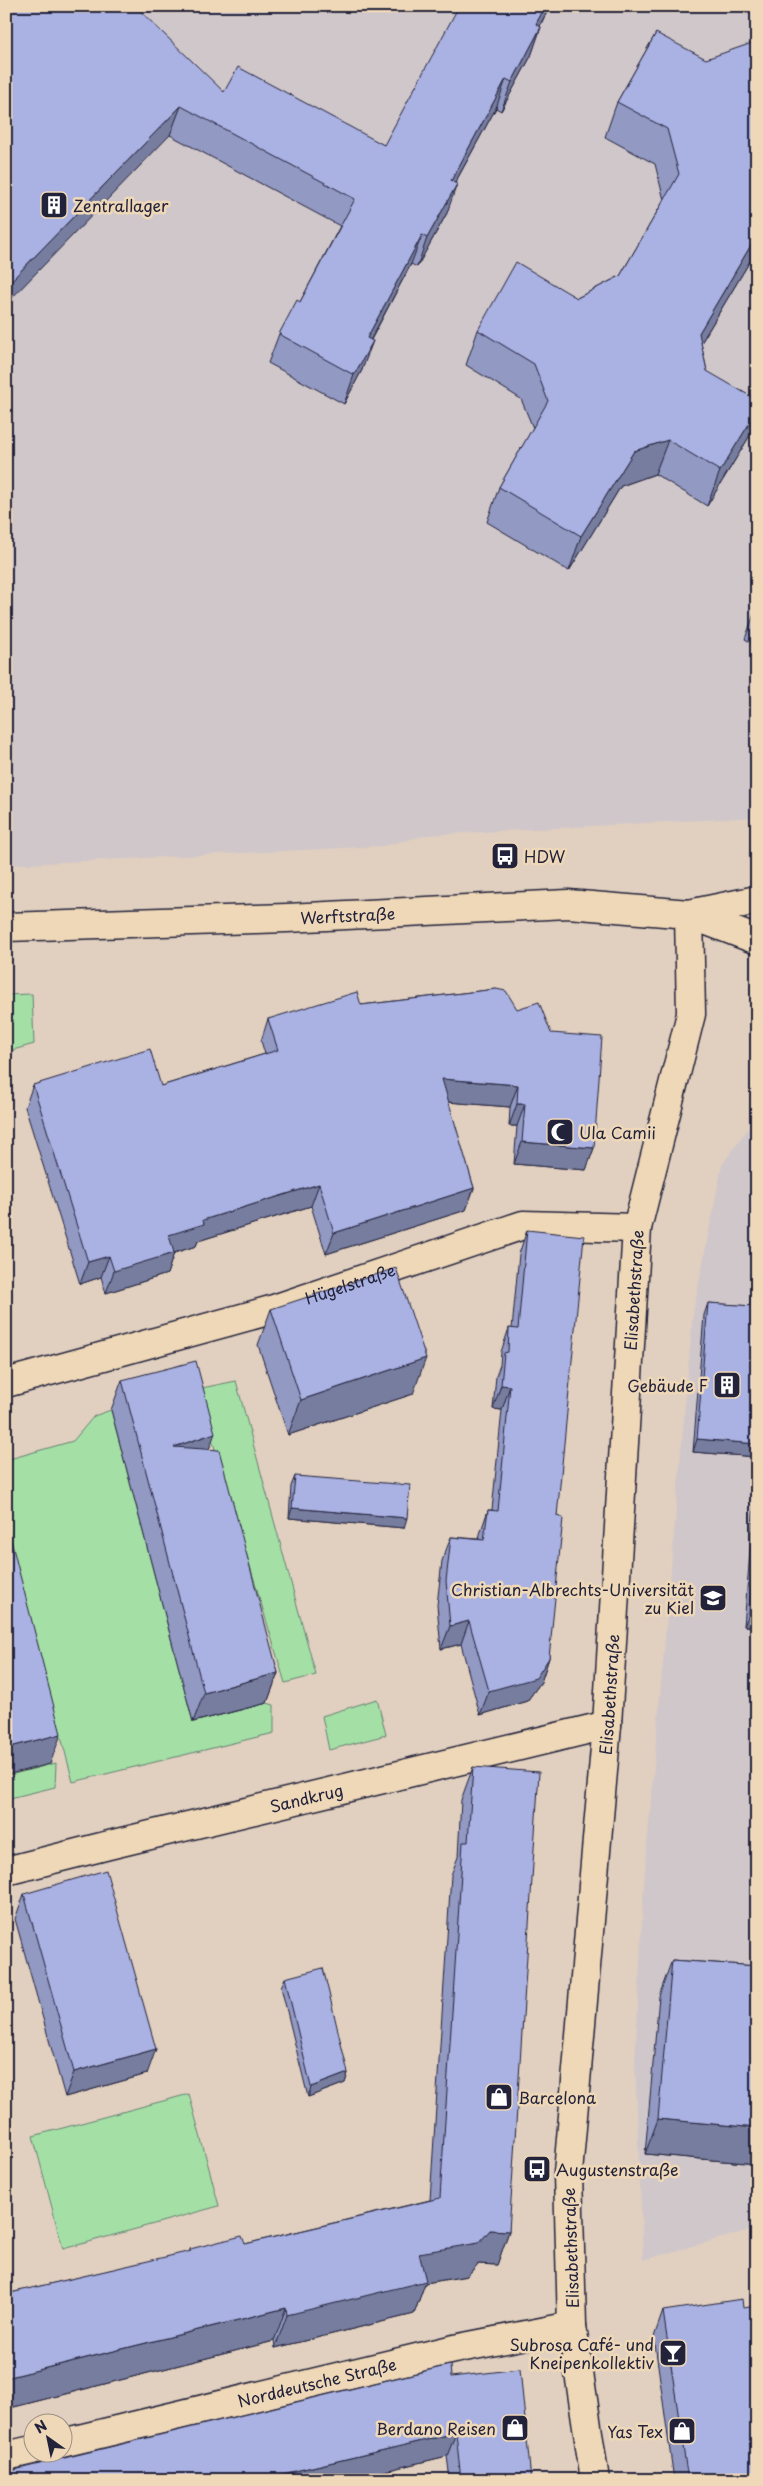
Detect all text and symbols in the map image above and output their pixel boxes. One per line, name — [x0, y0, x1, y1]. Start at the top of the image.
building icon: Zentrallager — [39, 190, 69, 220]
place label: Zentrallager — [73, 193, 169, 217]
bus stop icon: HDW — [490, 841, 520, 871]
place label: HDW — [524, 844, 566, 868]
street label: Werftstraße — [300, 901, 396, 929]
mosque icon: Ula Camii — [545, 1117, 575, 1147]
place label: Ula Camii — [579, 1120, 656, 1144]
street label: Elisabethstraße — [618, 1229, 649, 1351]
street label: Hügelstraße — [301, 1257, 398, 1310]
building icon: Gebäude F — [712, 1370, 742, 1400]
place label: Gebäude F — [627, 1373, 708, 1397]
place label: Christian-Albrechts-Universität zu Kiel — [451, 1577, 694, 1619]
school or university icon: Christian-Albrechts-Universität zu Kiel — [698, 1583, 728, 1613]
street label: Elisabethstraße — [592, 1633, 624, 1756]
street label: Sandkrug — [267, 1777, 345, 1818]
shop icon: Barcelona — [484, 2082, 514, 2112]
place label: Barcelona — [518, 2085, 596, 2109]
bus stop icon: Augustenstraße — [522, 2154, 552, 2184]
place label: Augustenstraße — [556, 2157, 678, 2181]
street label: Elisabethstraße — [556, 2187, 584, 2309]
place label: Subrosa Café- und Kneipenkollektiv — [509, 2332, 654, 2374]
bar icon: Subrosa Café- und Kneipenkollektiv — [658, 2338, 688, 2368]
street label: Norddeutsche Straße — [235, 2351, 399, 2413]
shop icon: Berdano Reisen — [500, 2413, 530, 2443]
north arrow — [22, 2414, 72, 2464]
text: N — [30, 2415, 51, 2439]
place label: Berdano Reisen — [376, 2416, 496, 2440]
shop icon: Yas Tex — [667, 2416, 697, 2446]
place label: Yas Tex — [607, 2419, 663, 2443]

